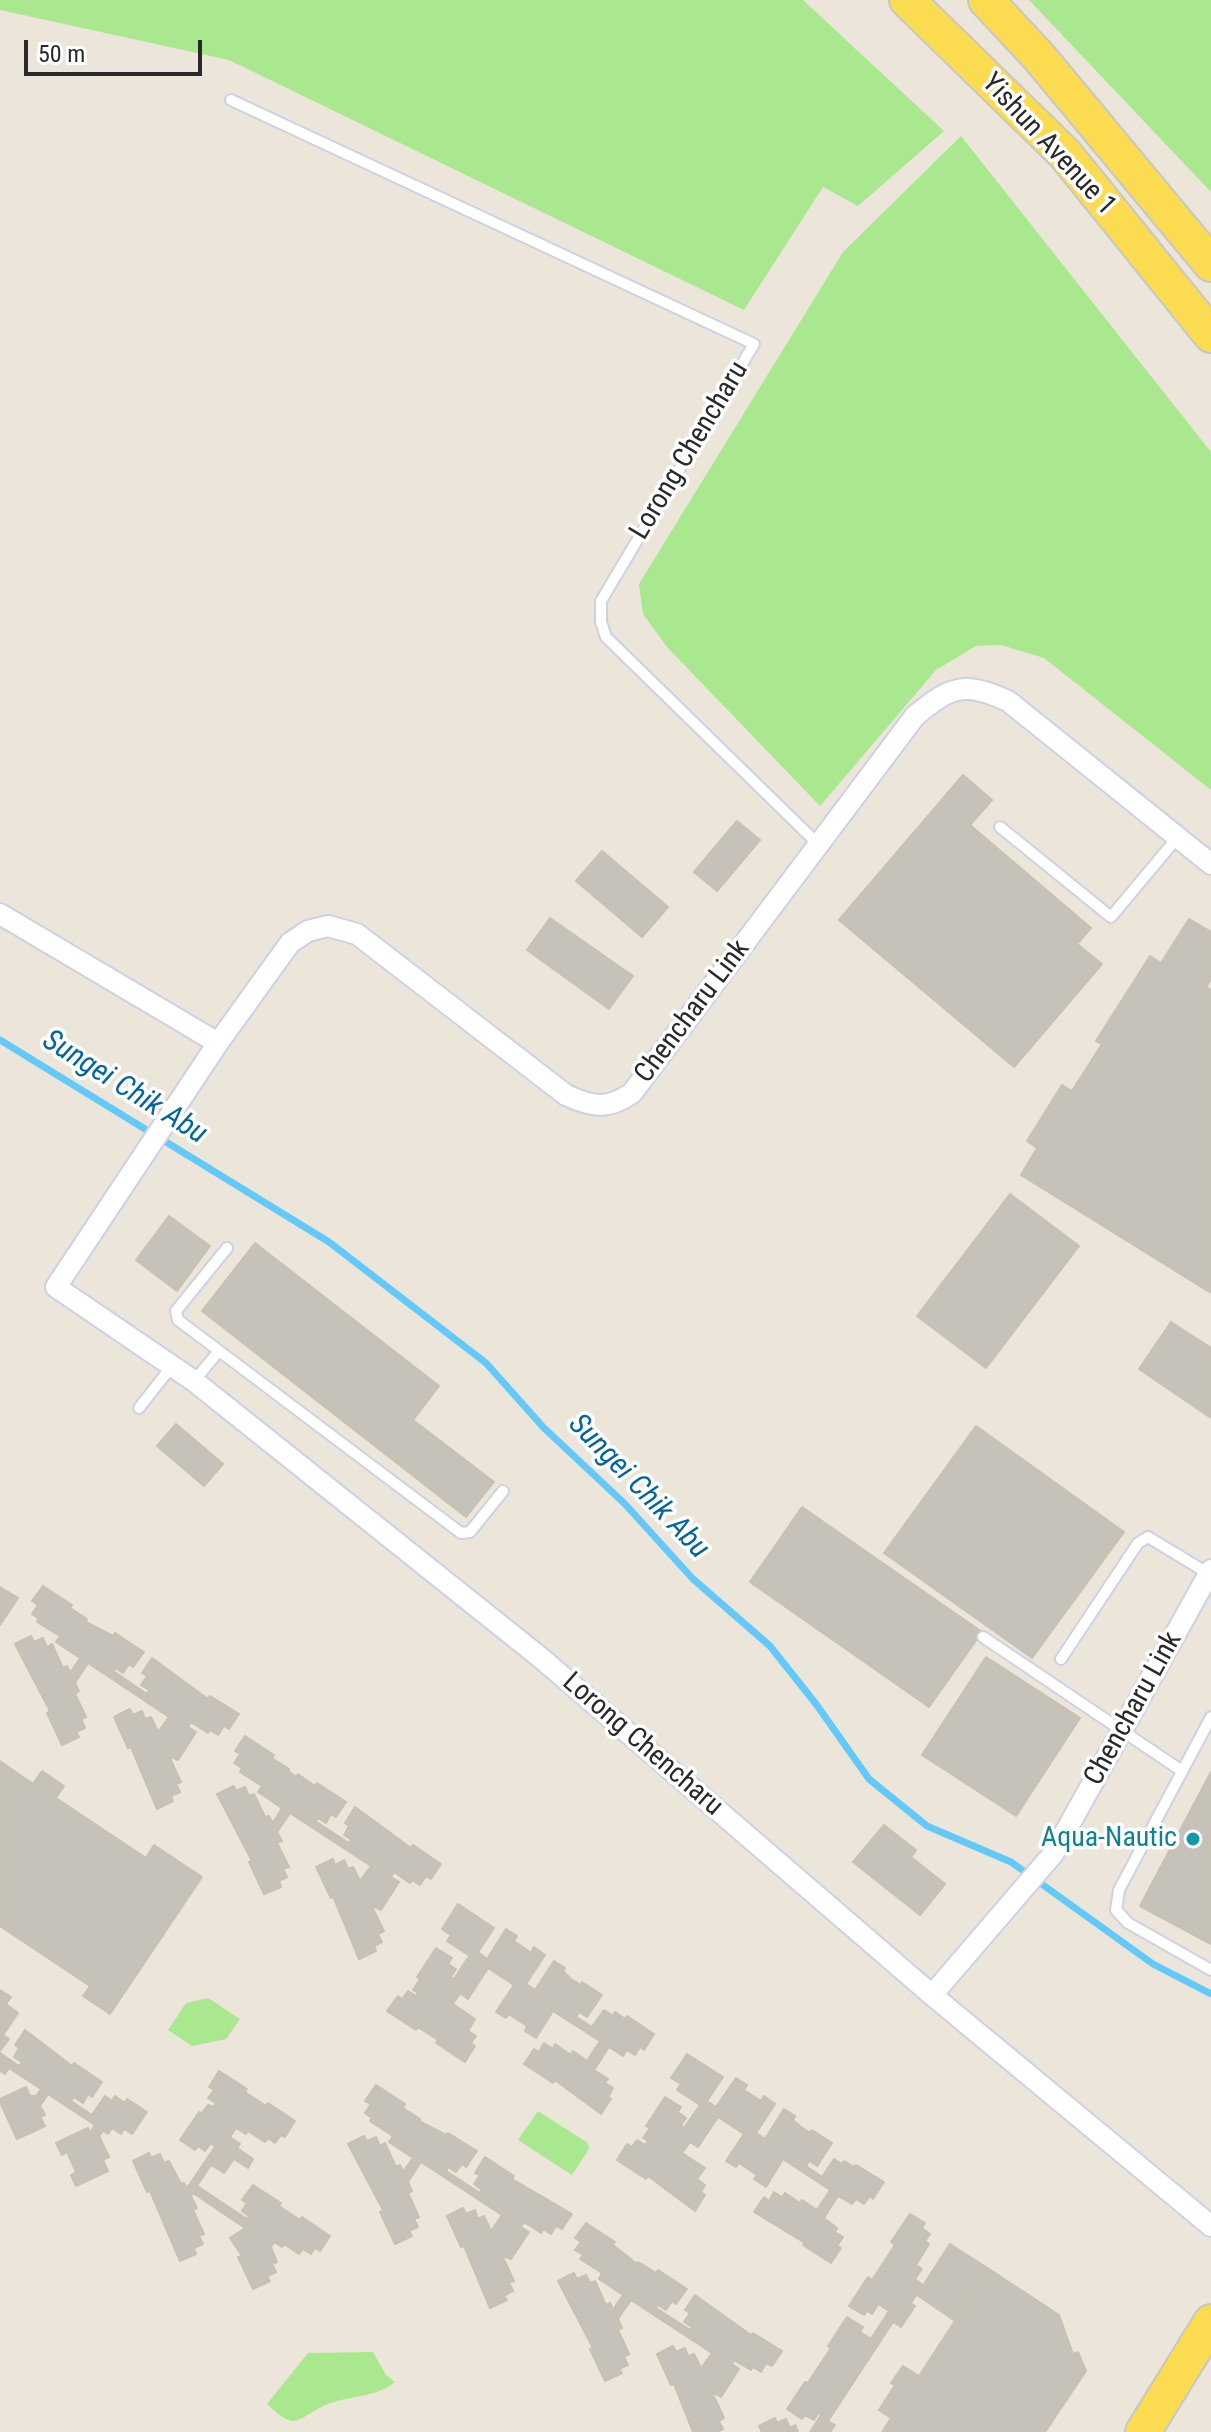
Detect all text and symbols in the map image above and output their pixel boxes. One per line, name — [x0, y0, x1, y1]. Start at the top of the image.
scale bar — [28, 24, 206, 74]
text: 50 m — [38, 40, 85, 68]
street label: Yishun Avenue 1 — [974, 67, 1122, 223]
street label: Lorong Chencharu — [624, 356, 756, 546]
street label: Chencharu Link — [628, 934, 758, 1090]
water label: Sungei Chik Abu — [35, 1023, 213, 1153]
water label: Sungei Chik Abu — [560, 1407, 716, 1567]
street label: Chencharu Link — [1078, 1626, 1190, 1792]
street label: Lorong Chencharu — [555, 1666, 729, 1824]
place label: Aqua-Nautic — [1041, 1822, 1177, 1856]
marker: Aqua-Nautic — [1184, 1830, 1202, 1848]

